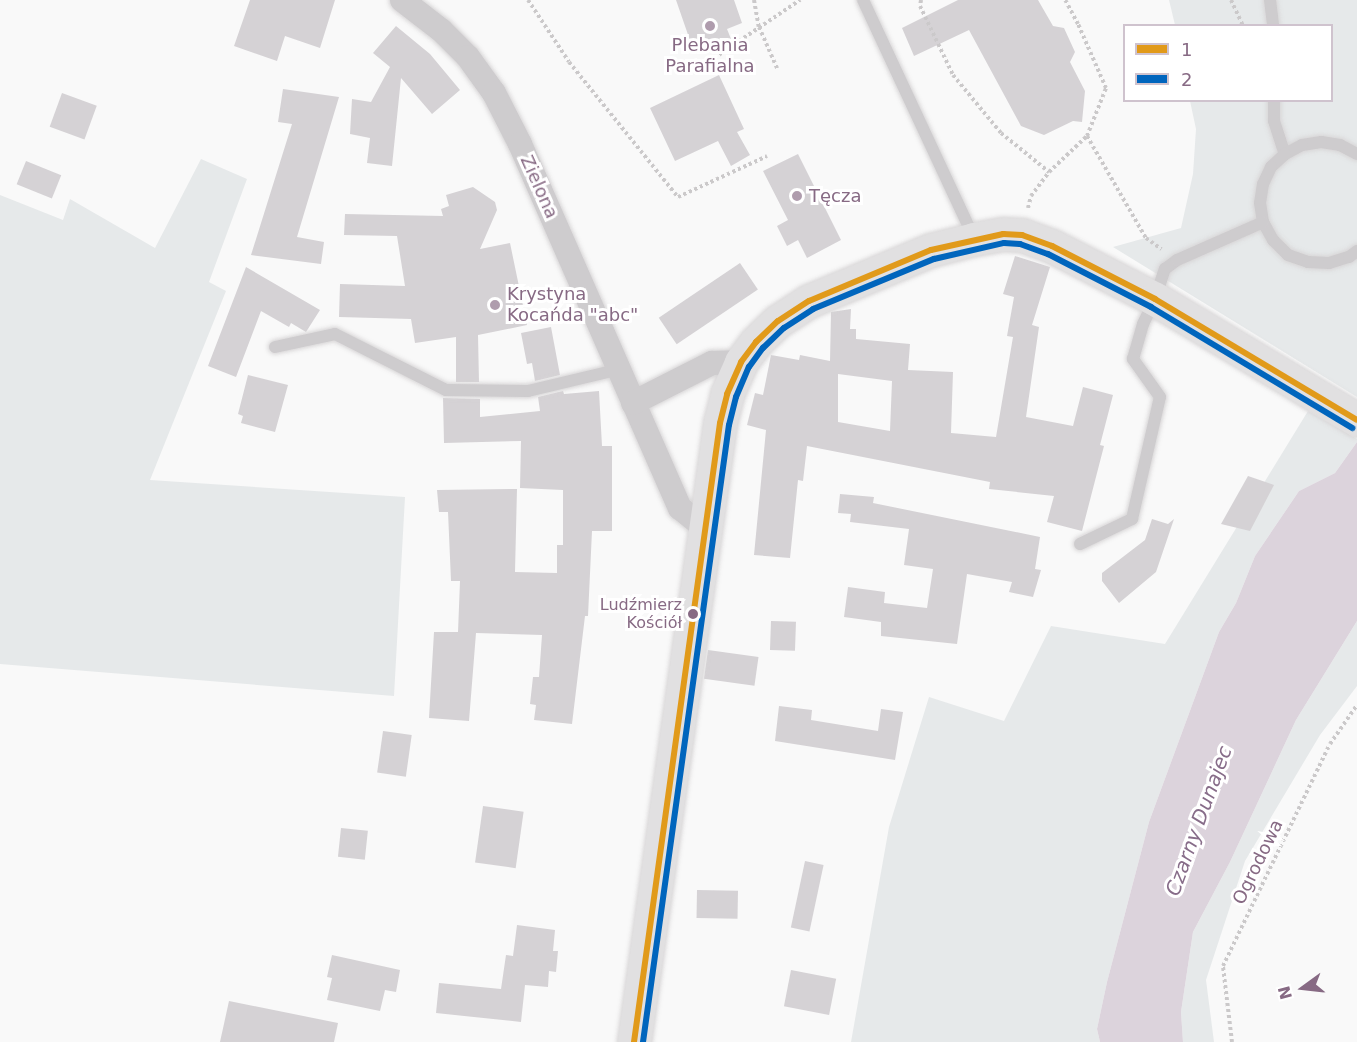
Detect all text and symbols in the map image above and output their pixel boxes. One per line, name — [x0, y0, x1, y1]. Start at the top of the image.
marker: Plebania Parafialna — [703, 19, 717, 33]
legend — [1123, 24, 1333, 102]
place label: Plebania Parafialna — [665, 35, 755, 78]
text: 1 — [1181, 39, 1192, 60]
text: 2 — [1181, 69, 1192, 90]
street label: Zielona — [516, 152, 562, 222]
place label: Tęcza — [809, 185, 861, 207]
marker: Tęcza — [790, 189, 804, 203]
place label: Krystyna Kocańda "abc" — [507, 284, 638, 326]
marker: Krystyna Kocańda "abc" — [488, 298, 502, 312]
place label: Ludźmierz Kościół — [600, 595, 682, 633]
marker: Ludźmierz Kościół — [687, 608, 699, 620]
water label: Czarny Dunajec — [1161, 743, 1237, 899]
street label: Ogrodowa — [1228, 816, 1288, 908]
north arrow — [1273, 958, 1333, 1018]
text: N — [1274, 984, 1296, 1002]

